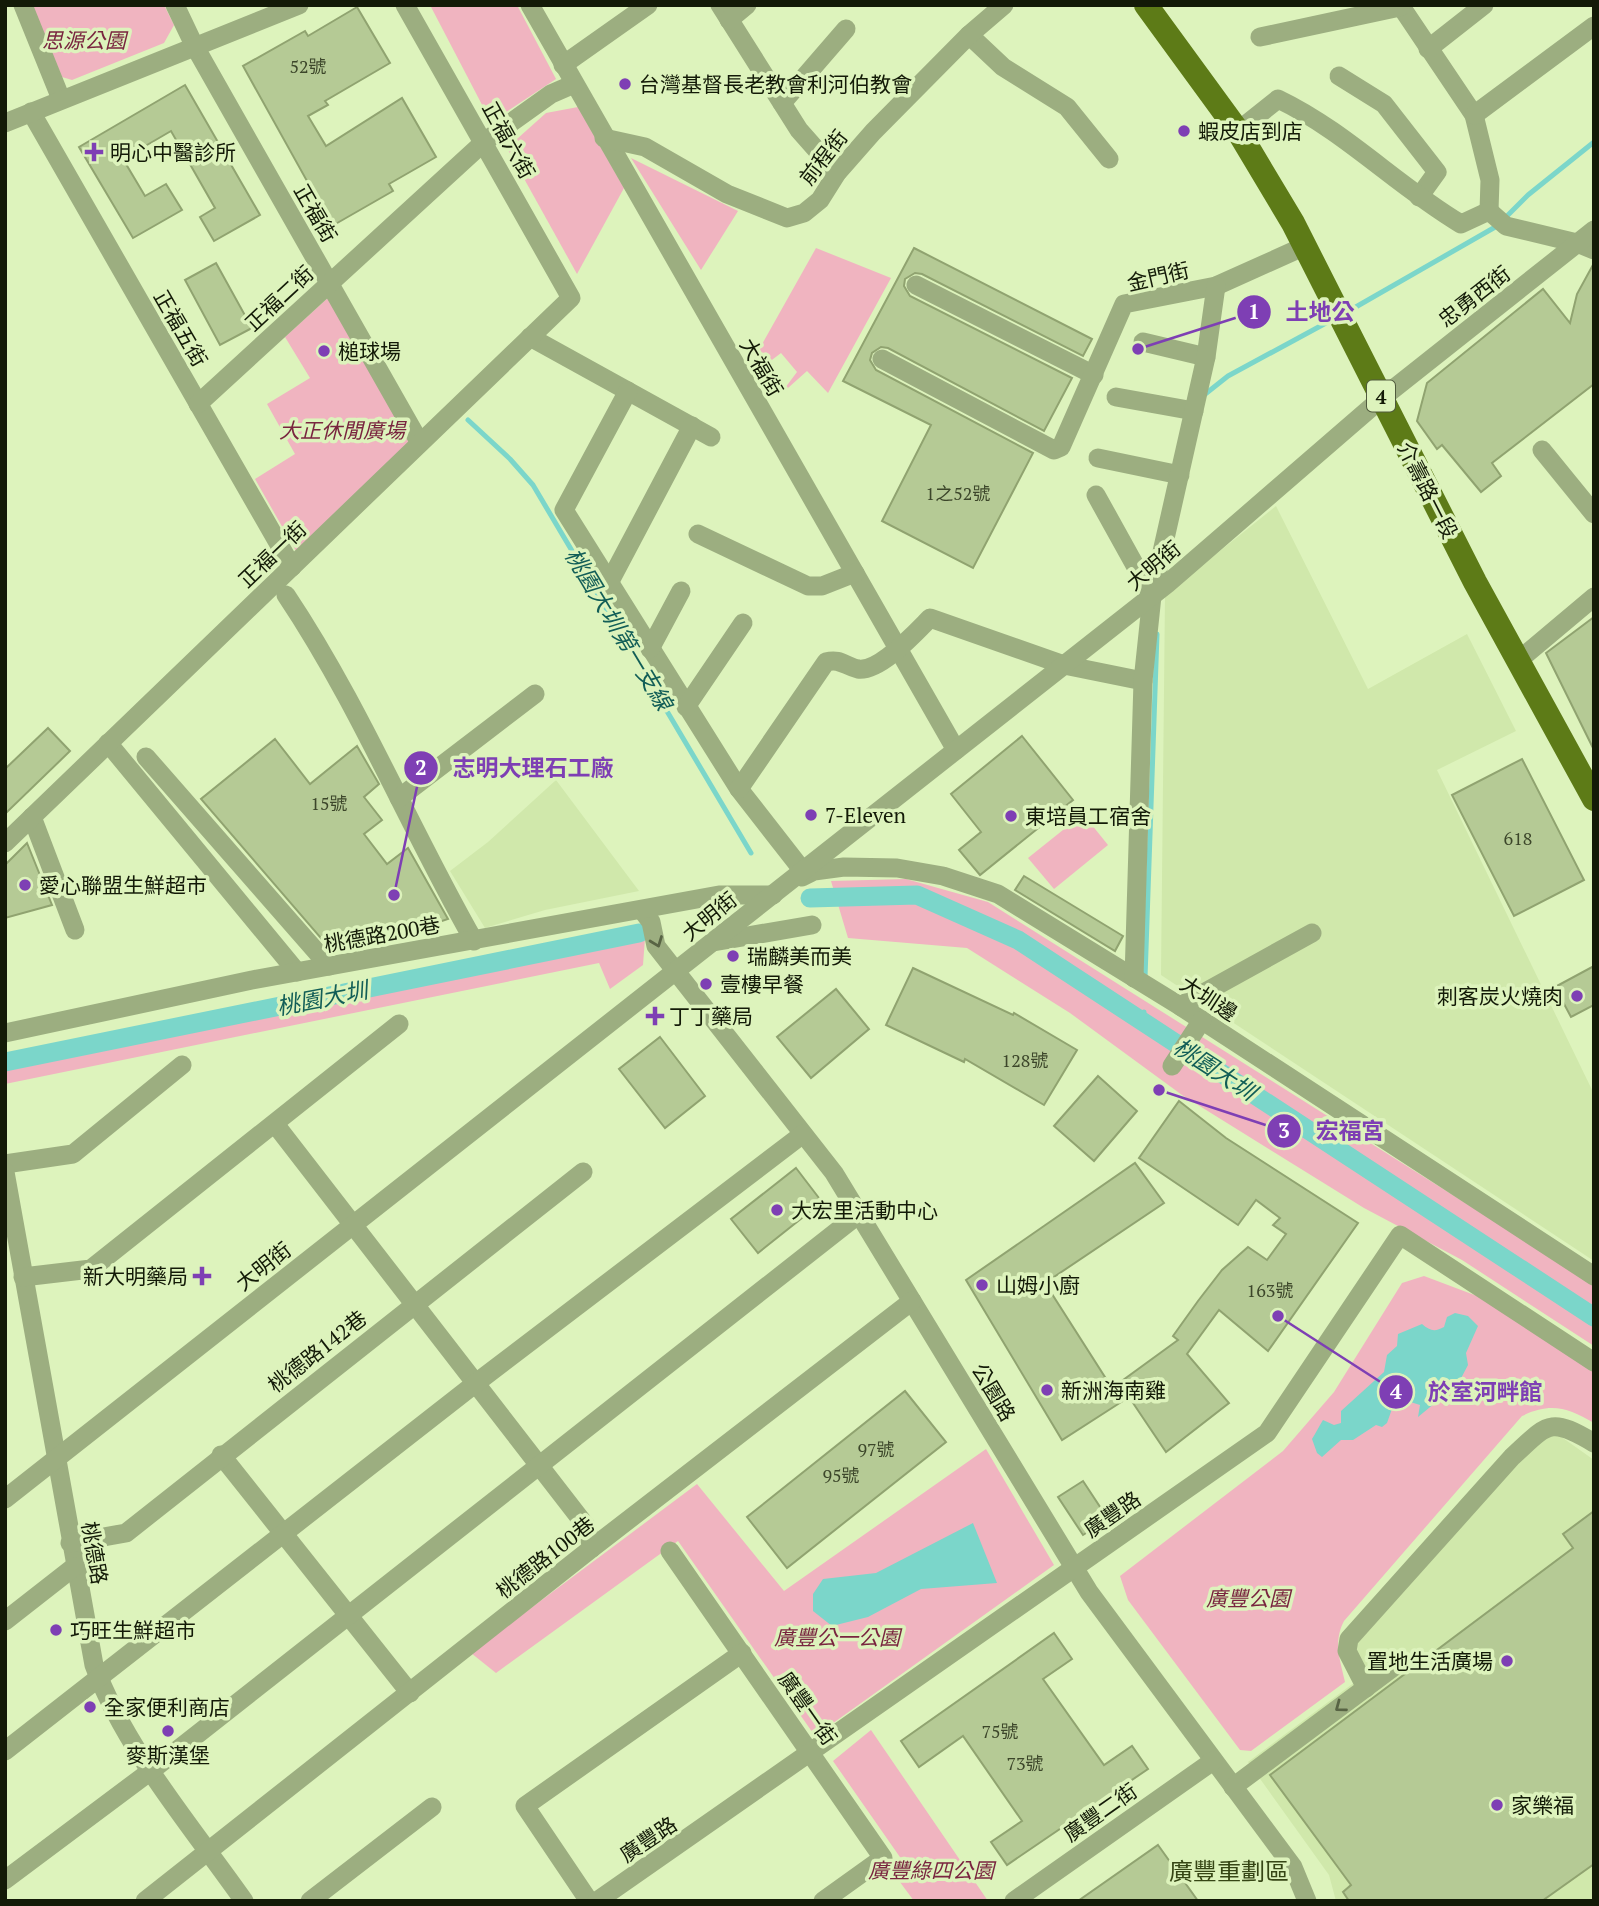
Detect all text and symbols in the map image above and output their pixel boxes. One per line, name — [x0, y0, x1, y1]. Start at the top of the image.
park label: 思源公園 — [42, 26, 129, 54]
house number: 52號 — [289, 54, 327, 78]
place label: 台灣基督長老教會利河伯教會 — [639, 70, 912, 98]
marker: 台灣基督長老教會利河伯教會 — [617, 76, 633, 92]
street label: 正福六街 — [476, 96, 542, 184]
place label: 蝦皮店到店 — [1198, 117, 1303, 145]
marker: 蝦皮店到店 — [1176, 123, 1192, 139]
street label: 前程街 — [793, 124, 853, 190]
place label: 明心中醫診所 — [110, 138, 236, 166]
marker: 明心中醫診所 — [84, 142, 104, 162]
street label: 正福街 — [288, 179, 344, 247]
street label: 金門街 — [1124, 255, 1192, 297]
street label: 正福二街 — [239, 259, 319, 337]
street label: 忠勇西街 — [1432, 259, 1516, 333]
street label: 正福五街 — [148, 285, 214, 371]
callout: 土地公 — [1236, 290, 1368, 334]
text: 土地公 — [1286, 296, 1355, 327]
text: 1 — [1248, 297, 1260, 325]
street label: 大福街 — [734, 333, 790, 401]
place label: 槌球場 — [338, 337, 401, 365]
marker: 槌球場 — [316, 343, 332, 359]
road number: 4 — [1367, 380, 1395, 412]
park label: 大正休閒廣場 — [279, 416, 407, 444]
street label: 介壽路一段 — [1392, 437, 1464, 543]
house number: 1之52號 — [926, 481, 990, 505]
street label: 正福一街 — [232, 515, 312, 593]
street label: 大明街 — [1120, 534, 1186, 596]
water label: 桃園大圳第一支線 — [558, 542, 681, 718]
callout: 志明大理石工廠 — [403, 746, 627, 790]
text: 志明大理石工廠 — [453, 752, 614, 783]
text: 2 — [415, 753, 427, 781]
house number: 15號 — [310, 791, 348, 815]
place label: 7-Eleven — [825, 801, 907, 829]
place label: 東培員工宿舍 — [1025, 802, 1151, 830]
marker: 7-Eleven — [803, 807, 819, 823]
marker: 東培員工宿舍 — [1003, 808, 1019, 824]
house number: 618 — [1504, 826, 1532, 850]
place label: 愛心聯盟生鮮超市 — [39, 871, 207, 899]
marker: 愛心聯盟生鮮超市 — [17, 877, 33, 893]
street label: 大明街 — [676, 885, 742, 947]
street label: 桃德路200巷 — [322, 910, 442, 958]
one-way arrow — [649, 935, 663, 947]
place label: 瑞麟美而美 — [747, 942, 852, 970]
marker: 瑞麟美而美 — [725, 948, 741, 964]
street label: 大圳邊 — [1175, 969, 1243, 1027]
place label: 壹樓早餐 — [720, 970, 804, 998]
water label: 桃園大圳 — [274, 973, 373, 1022]
marker: 壹樓早餐 — [698, 976, 714, 992]
place label: 刺客炭火燒肉 — [1437, 982, 1563, 1010]
marker: 刺客炭火燒肉 — [1569, 988, 1585, 1004]
place label: 丁丁藥局 — [669, 1002, 753, 1030]
marker: 丁丁藥局 — [647, 1008, 663, 1024]
water label: 桃園大圳 — [1168, 1031, 1265, 1109]
house number: 128號 — [1002, 1048, 1048, 1072]
callout: 宏福宮 — [1266, 1109, 1398, 1153]
text: 宏福宮 — [1316, 1115, 1385, 1146]
text: 3 — [1278, 1116, 1290, 1144]
place label: 大宏里活動中心 — [791, 1196, 938, 1224]
marker: 大宏里活動中心 — [769, 1202, 785, 1218]
street label: 大明街 — [230, 1236, 296, 1296]
place label: 新大明藥局 — [83, 1262, 188, 1290]
marker: 新大明藥局 — [194, 1268, 210, 1284]
place label: 山姆小廚 — [996, 1271, 1080, 1299]
marker: 山姆小廚 — [974, 1277, 990, 1293]
house number: 163號 — [1247, 1278, 1293, 1302]
street label: 桃德路142巷 — [262, 1304, 372, 1398]
street label: 公園路 — [966, 1358, 1022, 1426]
callout: 於室河畔館 — [1378, 1370, 1556, 1414]
place label: 新洲海南雞 — [1061, 1376, 1166, 1404]
text: 於室河畔館 — [1428, 1376, 1543, 1407]
text: 4 — [1390, 1377, 1402, 1405]
marker: 新洲海南雞 — [1039, 1382, 1055, 1398]
house number: 97號 — [857, 1437, 895, 1461]
house number: 95號 — [822, 1463, 860, 1487]
street label: 廣豐路 — [1078, 1484, 1146, 1544]
street label: 桃德路100巷 — [490, 1510, 600, 1604]
street label: 桃德路 — [76, 1520, 114, 1586]
park label: 廣豐公園 — [1206, 1584, 1293, 1612]
place label: 巧旺生鮮超市 — [70, 1616, 196, 1644]
marker: 巧旺生鮮超市 — [48, 1622, 64, 1638]
park label: 廣豐公一公園 — [774, 1623, 903, 1651]
place label: 置地生活廣場 — [1367, 1647, 1493, 1675]
marker: 置地生活廣場 — [1499, 1653, 1515, 1669]
street label: 廣豐一街 — [772, 1666, 844, 1750]
place label: 全家便利商店 — [104, 1693, 230, 1721]
marker: 全家便利商店 — [82, 1699, 98, 1715]
one-way arrow — [1335, 1699, 1348, 1711]
house number: 75號 — [981, 1719, 1019, 1743]
marker: 麥斯漢堡 — [160, 1723, 176, 1739]
place label: 麥斯漢堡 — [126, 1741, 210, 1769]
house number: 73號 — [1006, 1751, 1044, 1775]
street label: 廣豐二街 — [1058, 1776, 1142, 1848]
place label: 家樂福 — [1511, 1791, 1574, 1819]
marker: 家樂福 — [1489, 1797, 1505, 1813]
street label: 廣豐路 — [614, 1810, 682, 1868]
district label: 廣豐重劃區 — [1169, 1855, 1289, 1887]
park label: 廣豐綠四公園 — [868, 1856, 997, 1884]

